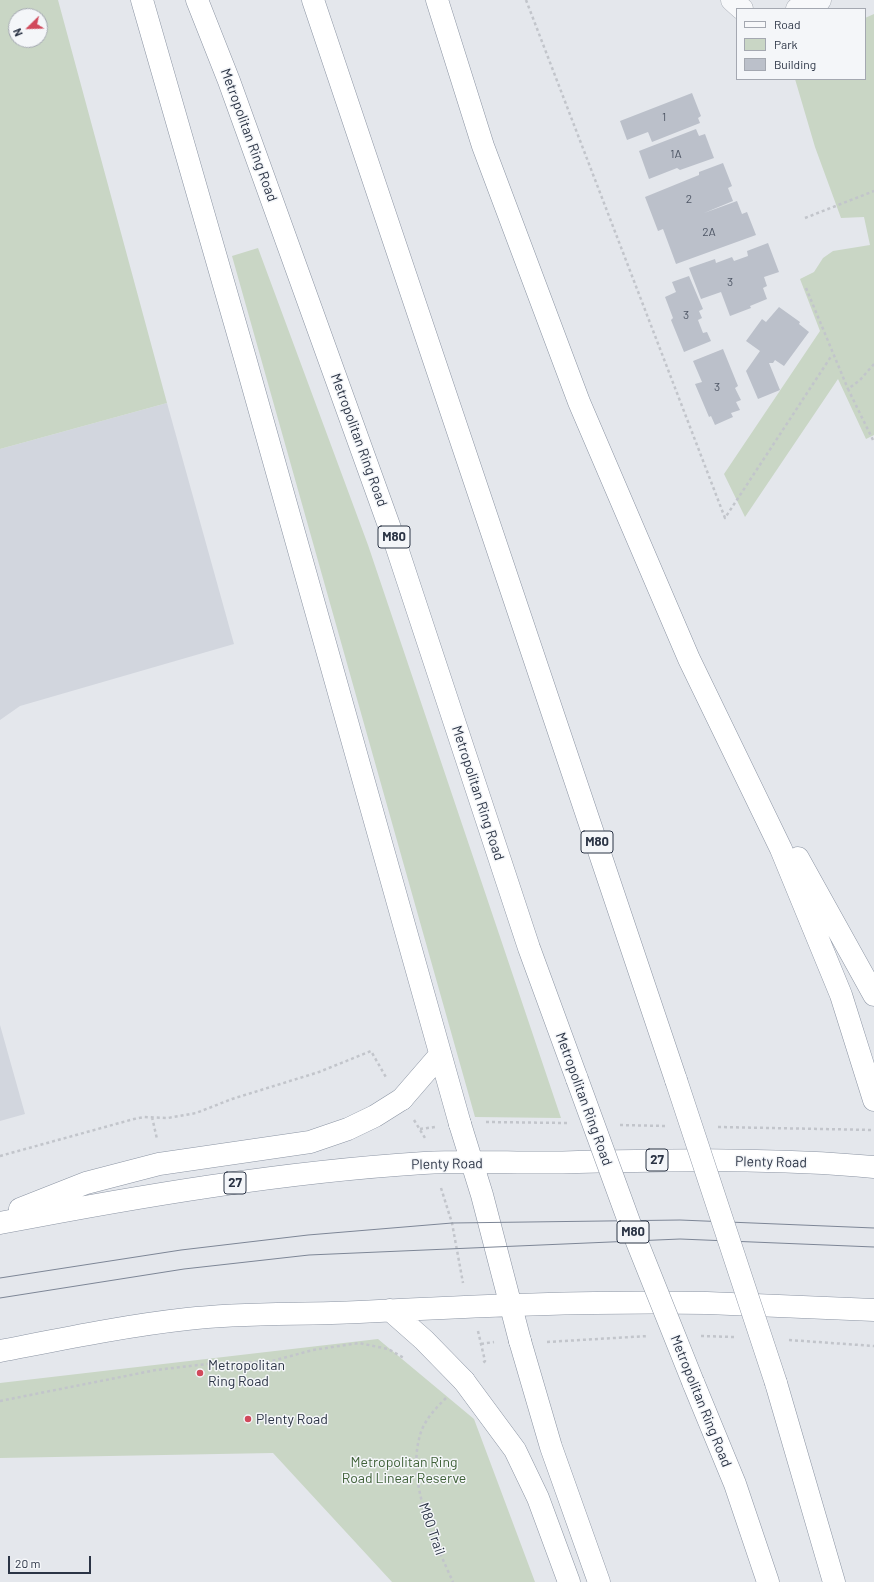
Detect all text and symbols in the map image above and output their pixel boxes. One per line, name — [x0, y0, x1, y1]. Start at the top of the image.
north arrow — [8, 8, 48, 48]
legend — [736, 8, 866, 80]
text: Road — [774, 17, 801, 31]
text: N — [10, 27, 25, 38]
text: Park — [774, 37, 798, 51]
text: Building — [774, 57, 816, 71]
street label: Metropolitan Ring Road — [217, 66, 281, 204]
house number: 1 — [662, 110, 666, 124]
house number: 1A — [670, 147, 682, 161]
house number: 2 — [686, 192, 692, 206]
house number: 2A — [702, 225, 716, 239]
house number: 3 — [727, 275, 733, 289]
house number: 3 — [683, 308, 689, 322]
street label: Metropolitan Ring Road — [327, 371, 391, 509]
house number: 3 — [714, 380, 720, 394]
road number: M80 — [378, 526, 410, 548]
street label: Metropolitan Ring Road — [448, 723, 508, 863]
road number: M80 — [581, 831, 613, 853]
street label: Metropolitan Ring Road — [552, 1030, 616, 1168]
road number: 27 — [646, 1149, 668, 1171]
street label: Plenty Road — [735, 1153, 807, 1171]
street label: Plenty Road — [411, 1155, 483, 1173]
road number: 27 — [224, 1172, 246, 1194]
road number: M80 — [617, 1221, 649, 1243]
street label: Metropolitan Ring Road — [667, 1333, 735, 1469]
place label: Metropolitan Ring Road — [208, 1357, 285, 1390]
marker: Metropolitan Ring Road — [195, 1368, 205, 1378]
place label: Plenty Road — [256, 1411, 328, 1427]
marker: Plenty Road — [243, 1414, 253, 1424]
park label: Metropolitan Ring Road Linear Reserve — [342, 1454, 466, 1486]
street label: M80 Trail — [415, 1501, 449, 1557]
scale bar — [10, 1548, 93, 1574]
text: 20 m — [15, 1556, 41, 1570]

